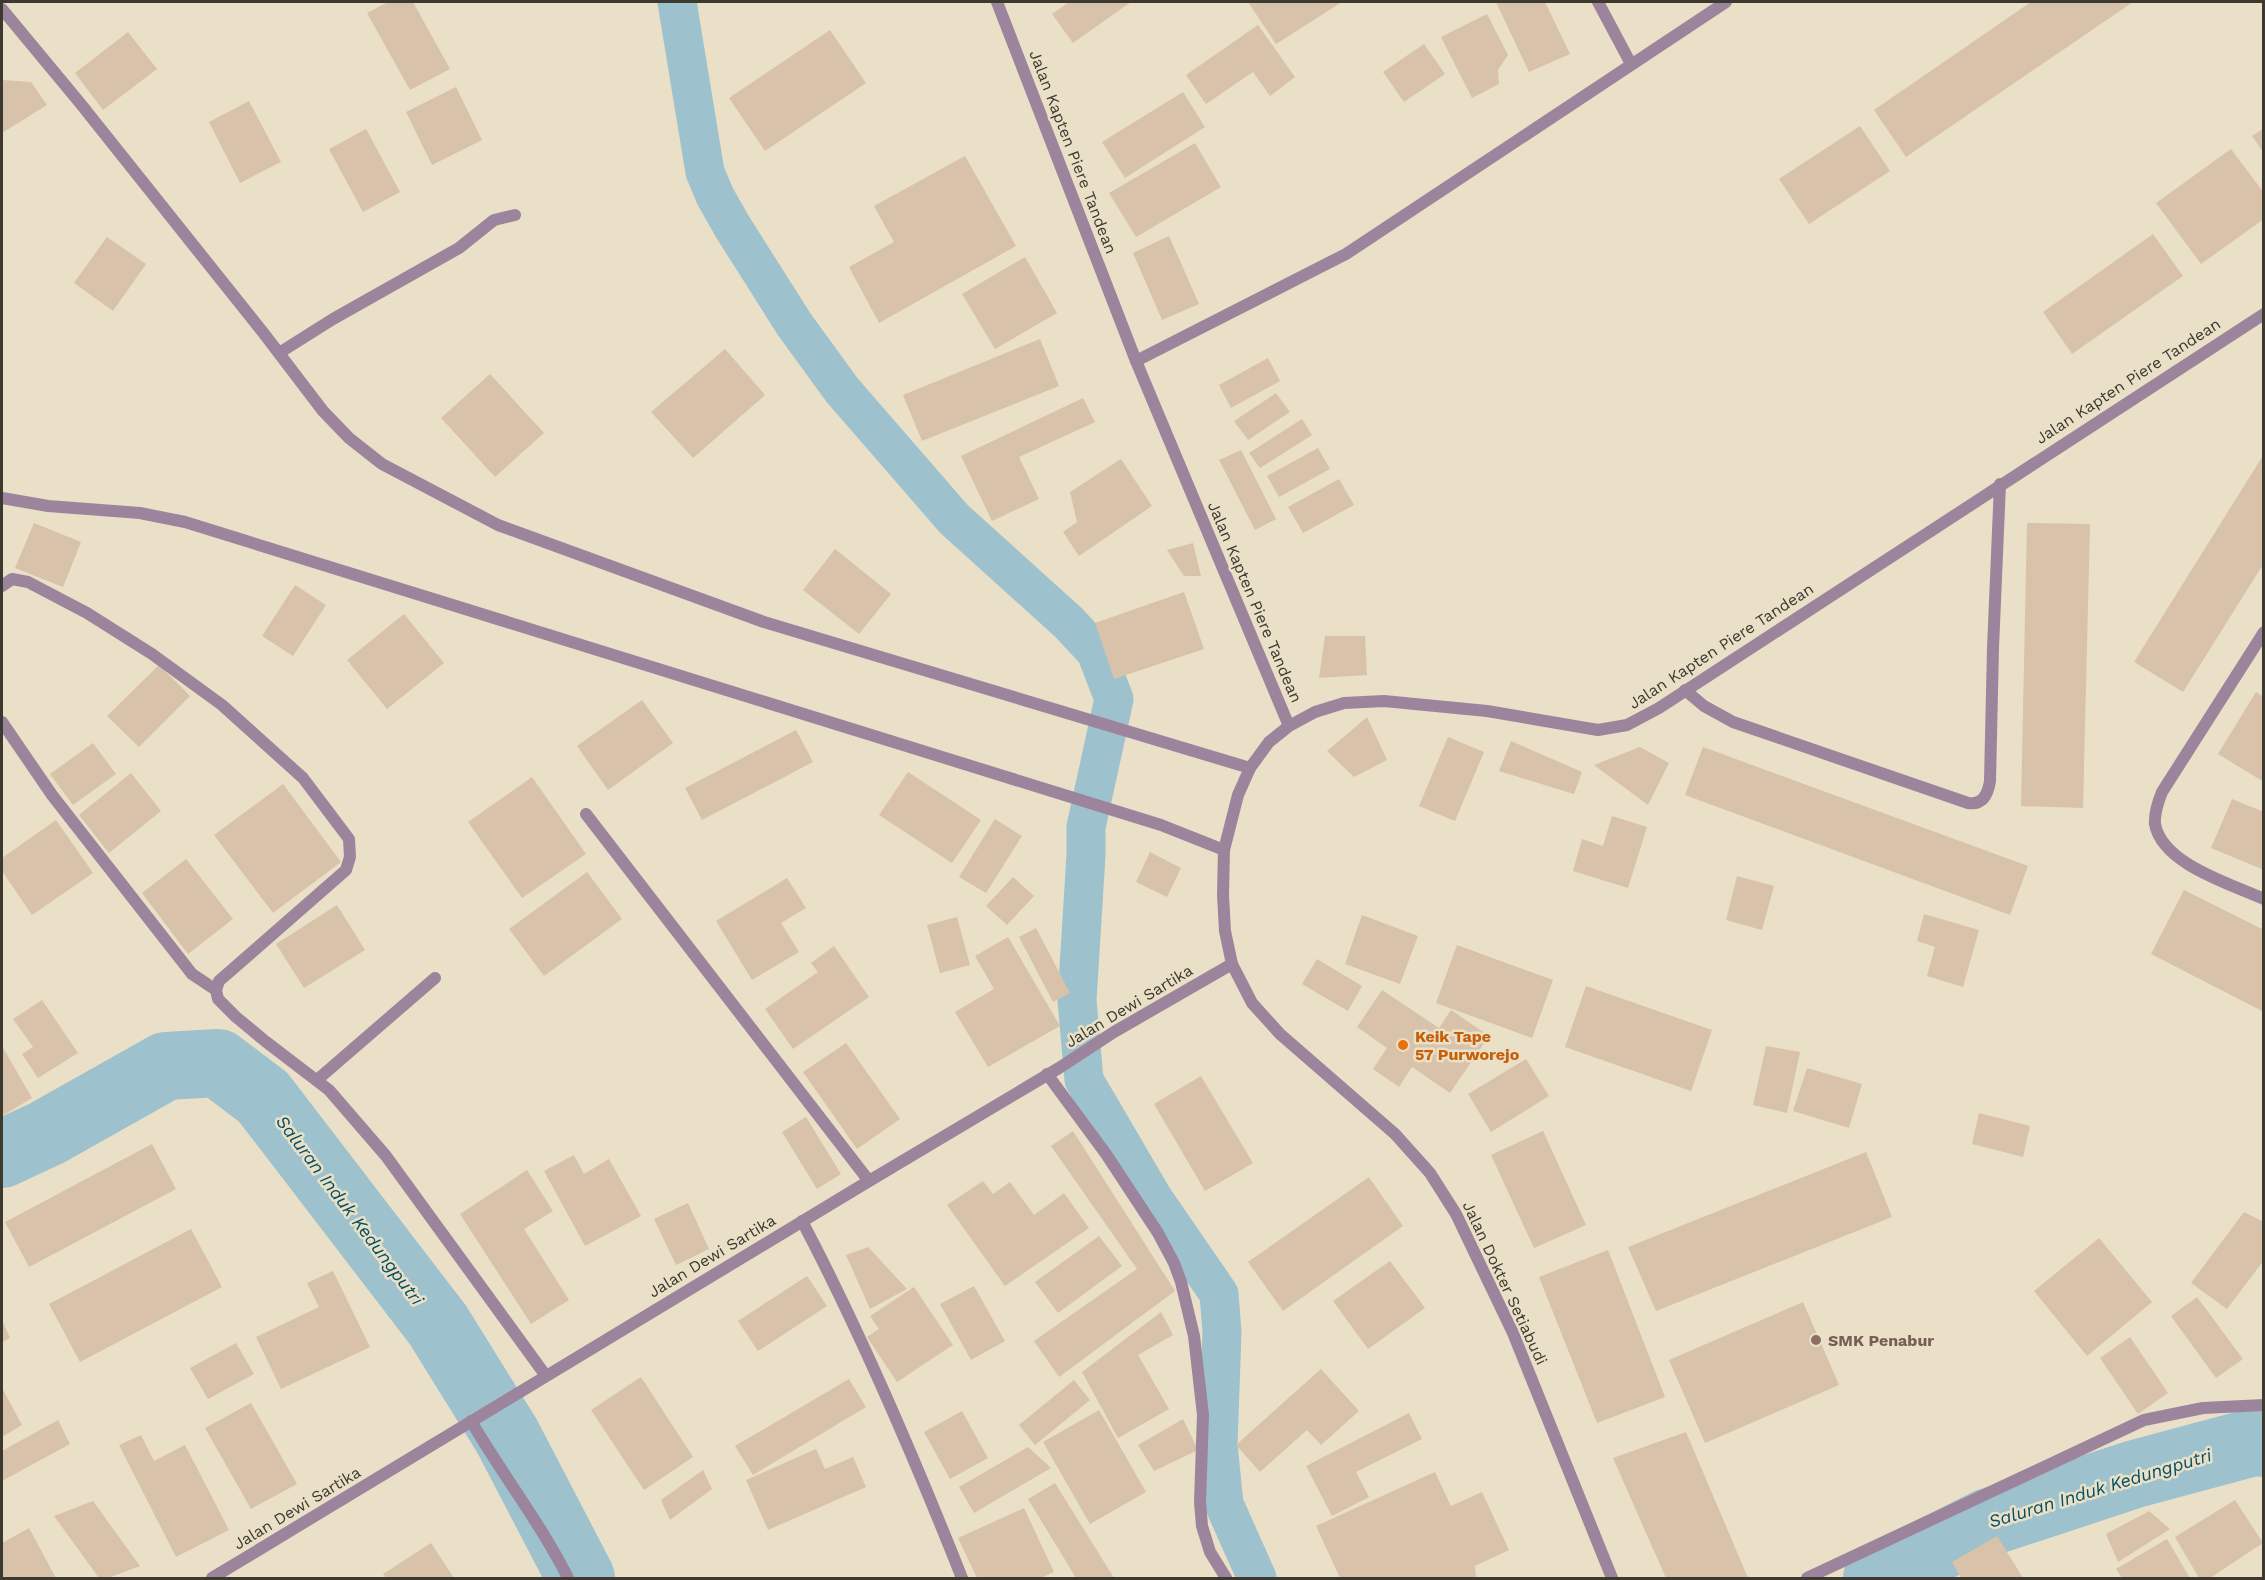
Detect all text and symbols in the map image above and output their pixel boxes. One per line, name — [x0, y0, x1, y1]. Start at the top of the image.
street label: Jalan Kapten Piere Tandean — [1025, 47, 1121, 257]
street label: Jalan Kapten Piere Tandean — [2032, 314, 2224, 448]
street label: Jalan Kapten Piere Tandean — [1204, 499, 1306, 705]
street label: Jalan Kapten Piere Tandean — [1625, 579, 1817, 713]
street label: Jalan Dewi Sartika — [1062, 961, 1196, 1051]
place label: Keik Tape 57 Purworejo — [1415, 1027, 1520, 1064]
marker: Keik Tape 57 Purworejo — [1396, 1038, 1410, 1052]
water label: Saluran Induk Kedungputri — [272, 1111, 429, 1310]
street label: Jalan Dokter Setiabudi — [1459, 1198, 1551, 1368]
street label: Jalan Dewi Sartika — [645, 1211, 779, 1301]
place label: SMK Penabur — [1828, 1331, 1934, 1350]
marker: SMK Penabur — [1809, 1333, 1823, 1347]
water label: Saluran Induk Kedungputri — [1986, 1444, 2215, 1532]
street label: Jalan Dewi Sartika — [230, 1463, 364, 1553]

